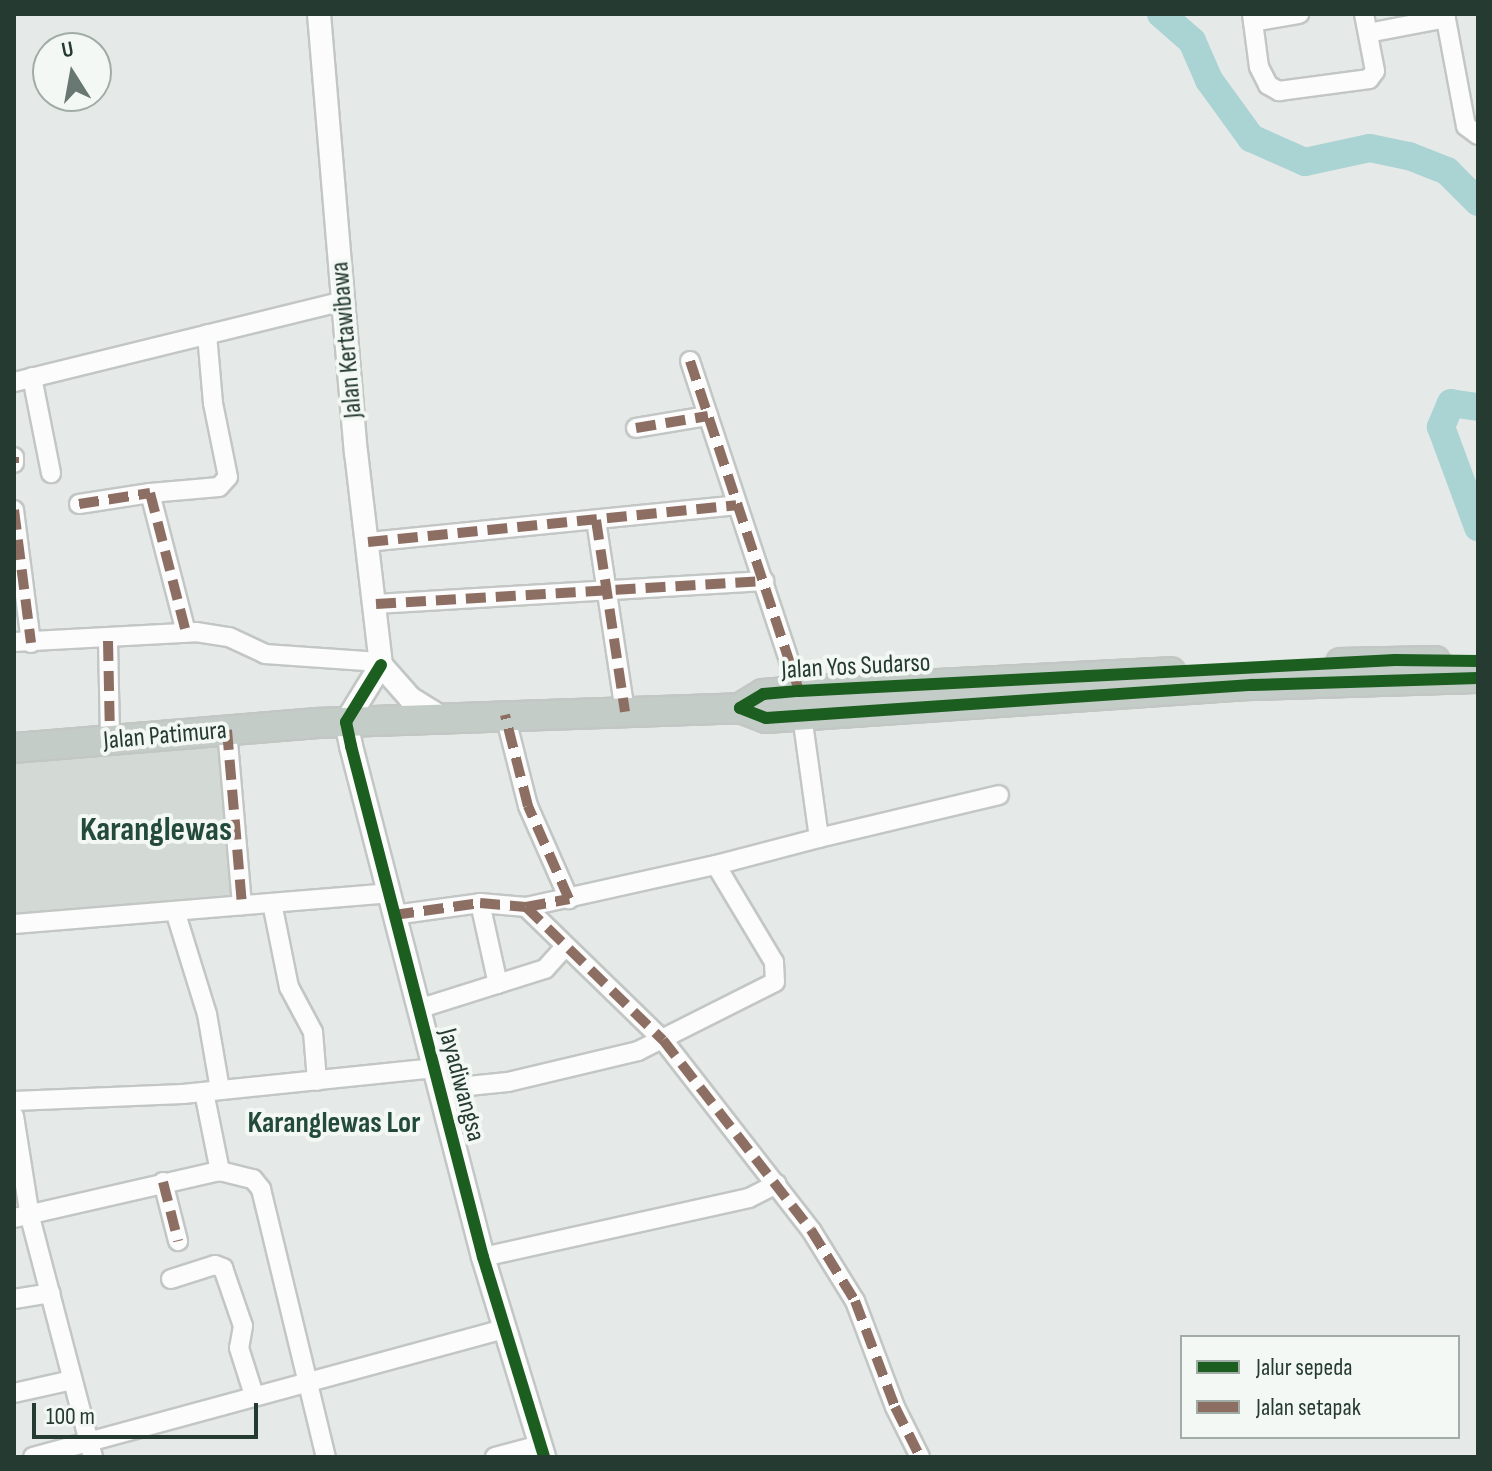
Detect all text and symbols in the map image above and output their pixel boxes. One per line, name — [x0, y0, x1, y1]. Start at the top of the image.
north arrow — [32, 32, 112, 112]
text: U — [60, 36, 76, 64]
street label: Jalan Kertawibawa — [325, 260, 369, 420]
street label: Jalan Yos Sudarso — [781, 648, 931, 686]
street label: Jalan Patimura — [102, 715, 228, 757]
district label: Karanglewas — [80, 810, 232, 850]
street label: Jayadiwangsa — [431, 1025, 491, 1145]
district label: Karanglewas Lor — [248, 1105, 420, 1141]
legend — [1180, 1335, 1460, 1439]
text: Jalur sepeda — [1256, 1353, 1352, 1382]
scale bar — [36, 1387, 262, 1437]
text: Jalan setapak — [1256, 1393, 1361, 1422]
text: 100 m — [46, 1402, 95, 1431]

